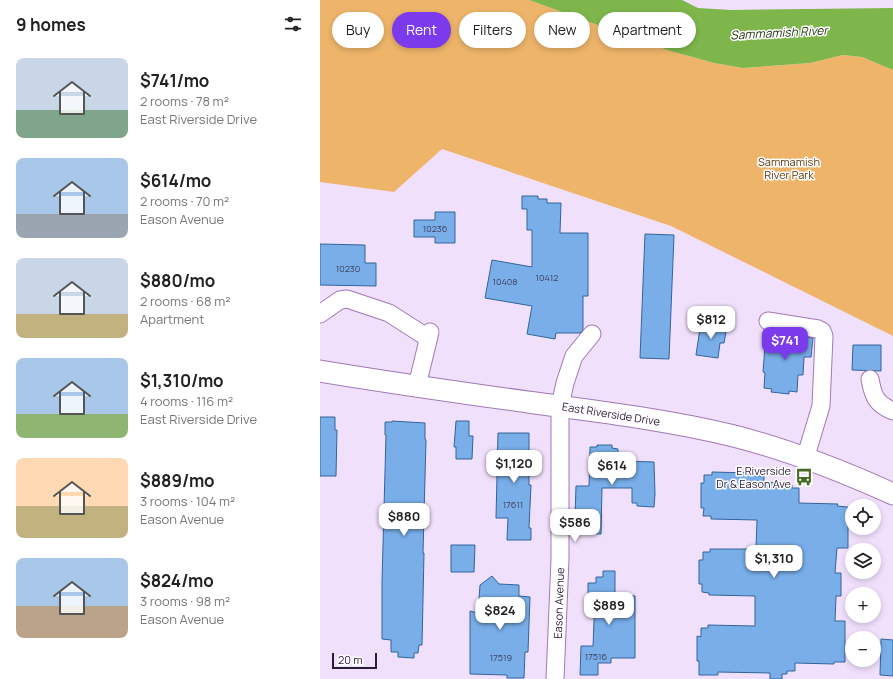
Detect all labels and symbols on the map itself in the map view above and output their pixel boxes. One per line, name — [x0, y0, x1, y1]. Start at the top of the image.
water label: Sammamish River — [730, 21, 830, 44]
park label: Sammamish River Park — [758, 154, 820, 182]
house number: 10236 — [423, 222, 448, 235]
house number: 10230 — [336, 262, 360, 275]
house number: 10412 — [536, 271, 558, 284]
house number: 10408 — [492, 275, 518, 288]
pin: $812 — [687, 306, 735, 340]
pin: $741 — [761, 327, 809, 361]
street label: East Riverside Drive — [561, 398, 662, 429]
pin: $1,120 — [481, 450, 547, 484]
pin: $614 — [588, 452, 636, 486]
place label: E Riverside Dr & Eason Ave — [716, 463, 792, 491]
bus stop icon: E Riverside Dr & Eason Ave — [794, 467, 814, 487]
house number: 17611 — [503, 498, 523, 511]
pin: $880 — [380, 503, 428, 537]
pin: $586 — [551, 509, 599, 543]
pin: $1,310 — [741, 545, 807, 579]
street label: Eason Avenue — [550, 567, 567, 639]
pin: $889 — [585, 592, 633, 626]
pin: $824 — [476, 597, 524, 631]
house number: 17516 — [585, 650, 608, 663]
scale bar — [332, 651, 377, 670]
house number: 17519 — [490, 651, 512, 664]

